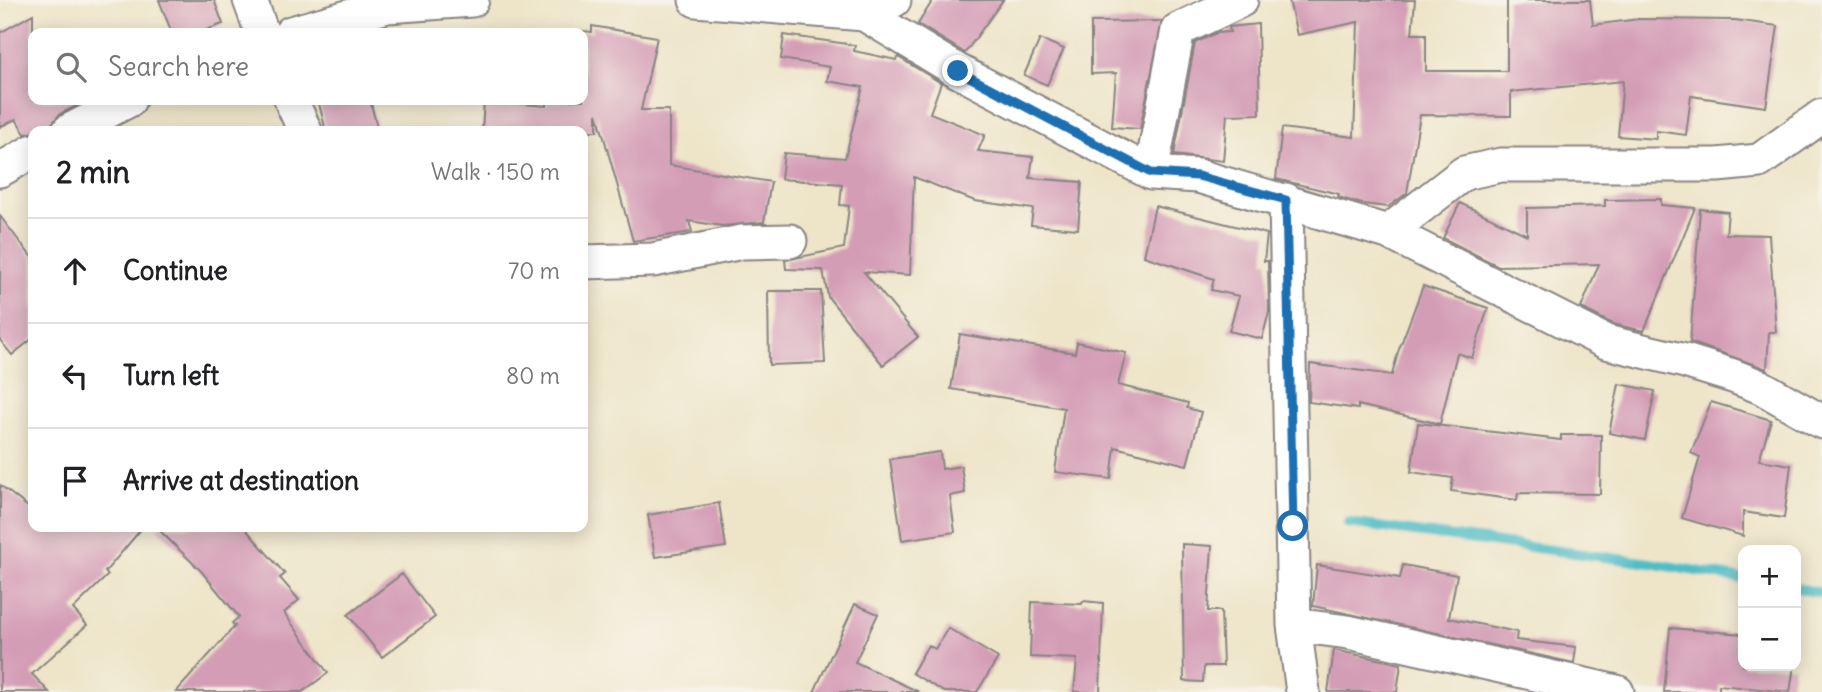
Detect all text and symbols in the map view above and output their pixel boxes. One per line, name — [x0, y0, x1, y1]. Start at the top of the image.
search box — [28, 28, 588, 105]
icon: search — [52, 48, 90, 86]
text: Search here — [108, 50, 249, 83]
route end — [942, 55, 973, 86]
text: 2 min — [56, 153, 130, 191]
text: Walk · 150 m — [431, 157, 560, 186]
icon: ahead — [56, 252, 94, 290]
text: Continue — [123, 254, 228, 287]
text: 70 m — [508, 256, 560, 285]
icon: left — [56, 357, 94, 395]
text: Turn left — [123, 359, 219, 392]
text: 80 m — [506, 361, 560, 390]
icon: arrive — [56, 462, 94, 500]
text: Arrive at destination — [123, 464, 359, 497]
route start — [1277, 510, 1308, 541]
map controls — [1738, 545, 1801, 671]
button: + — [1738, 545, 1801, 608]
button: − — [1738, 608, 1801, 671]

